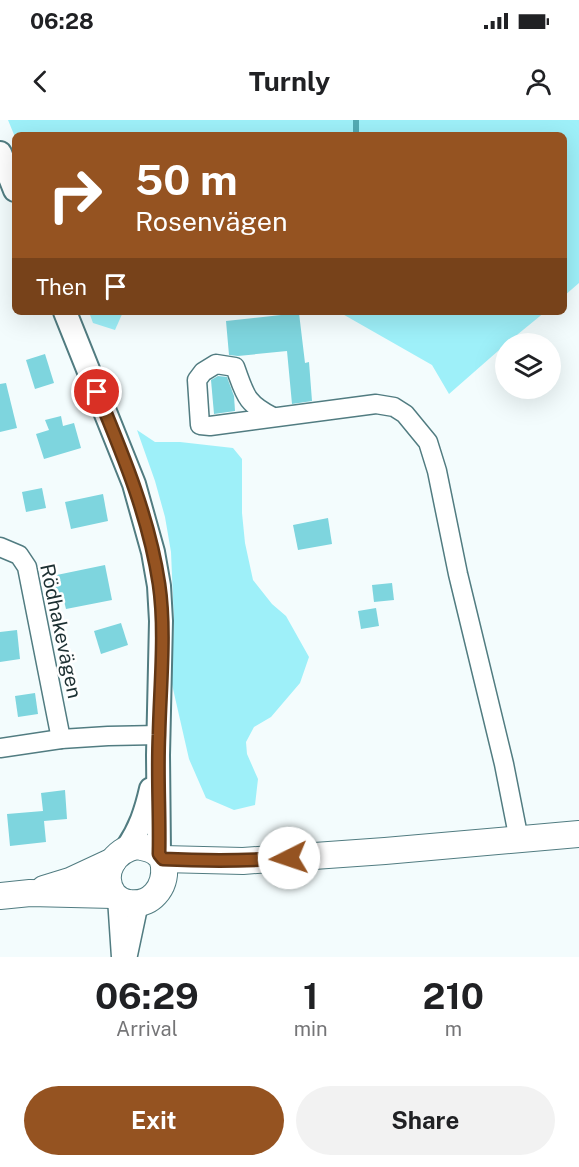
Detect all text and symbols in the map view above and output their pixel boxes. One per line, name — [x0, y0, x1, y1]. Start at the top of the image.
text: 06:28 — [30, 8, 94, 34]
icon: back — [24, 65, 57, 98]
text: Turnly — [249, 65, 330, 97]
icon: person — [522, 65, 555, 98]
text: 50 m — [135, 155, 238, 204]
icon: right — [36, 156, 114, 234]
text: Rosenvägen — [135, 205, 288, 237]
icon: arrive — [99, 270, 132, 303]
text: Then — [36, 274, 87, 300]
map controls — [495, 333, 561, 399]
button: layers — [495, 333, 561, 399]
pin — [71, 366, 122, 417]
icon: arrive — [80, 375, 113, 408]
street label: Rödhakevägen — [35, 562, 87, 700]
position arrow — [257, 826, 321, 890]
text: 06:29 — [95, 975, 199, 1017]
text: 1 — [303, 975, 318, 1017]
text: 210 — [423, 975, 484, 1017]
text: Arrival — [116, 1017, 178, 1041]
text: min — [294, 1017, 328, 1041]
text: m — [445, 1017, 462, 1041]
button: Exit — [24, 1086, 284, 1155]
button: Share — [296, 1086, 555, 1155]

